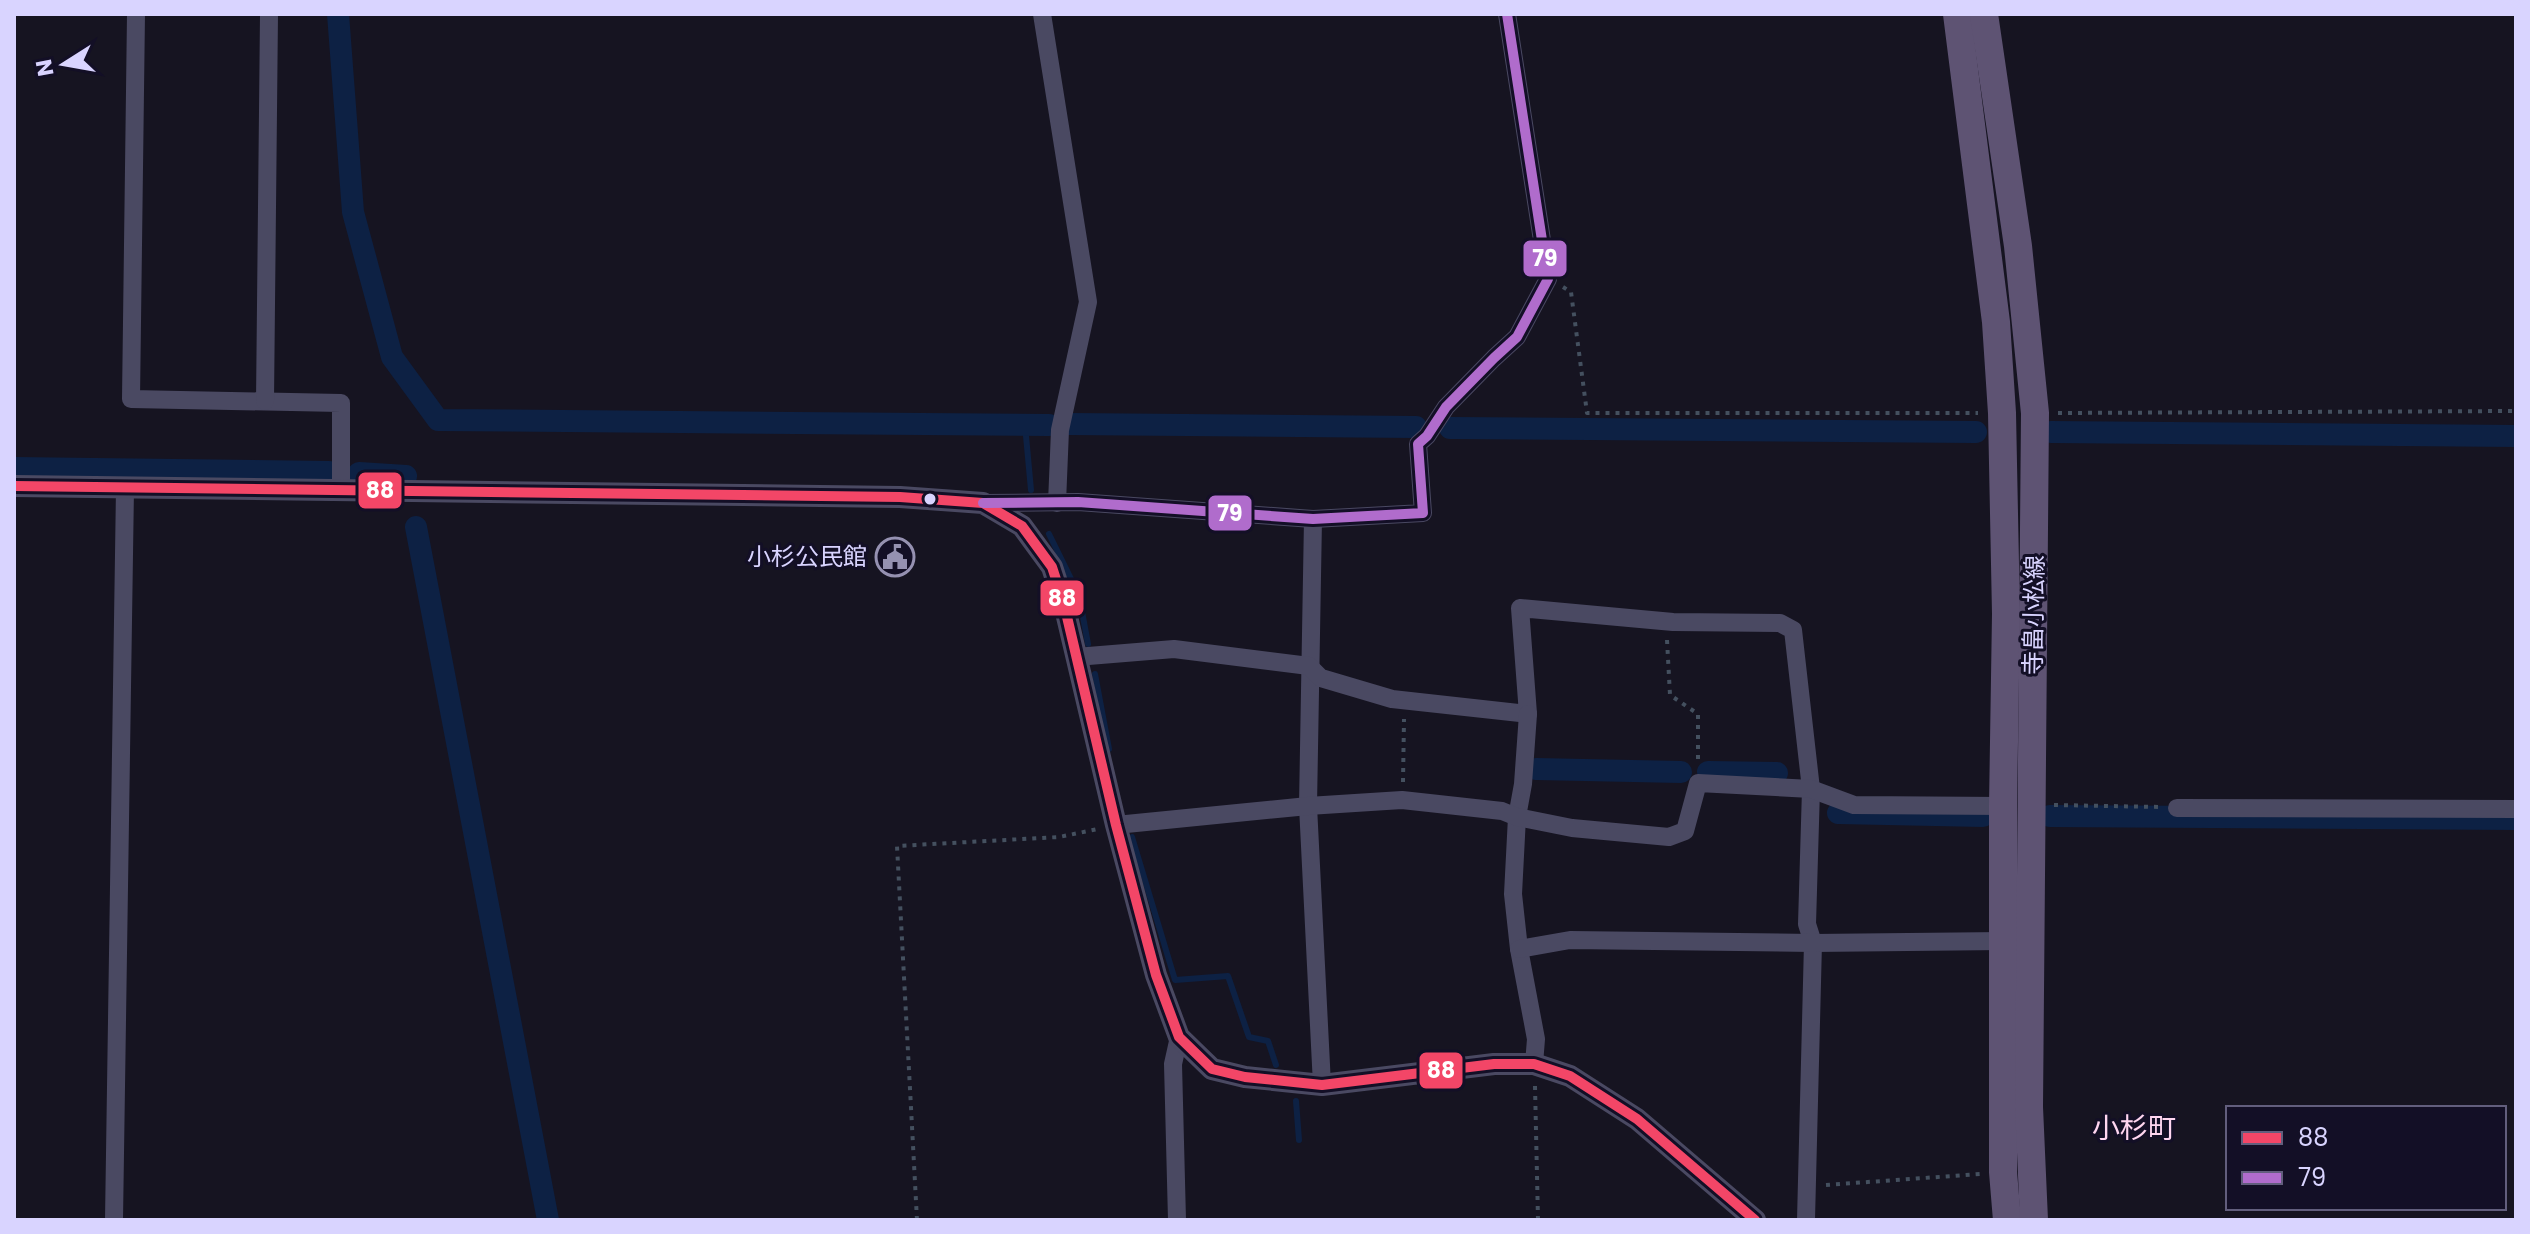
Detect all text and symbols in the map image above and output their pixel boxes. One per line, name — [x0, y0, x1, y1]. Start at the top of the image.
north arrow — [24, 24, 104, 104]
text: N — [28, 57, 62, 79]
line badge: 79 — [1522, 239, 1568, 278]
text: 79 — [1532, 243, 1558, 274]
line badge: 88 — [357, 471, 403, 510]
text: 88 — [366, 475, 394, 506]
unlabelled marker — [922, 491, 938, 507]
line badge: 79 — [1207, 494, 1253, 532]
text: 79 — [1217, 498, 1243, 529]
public building icon: 小杉公民館 — [874, 536, 916, 578]
place label: 小杉公民館 — [747, 540, 867, 573]
street label: 寺畠小松線 — [2016, 555, 2051, 675]
line badge: 88 — [1039, 579, 1085, 617]
text: 88 — [1048, 583, 1076, 614]
line badge: 88 — [1418, 1051, 1464, 1090]
text: 88 — [1427, 1055, 1455, 1086]
legend — [2226, 1106, 2506, 1210]
district label: 小杉町 — [2092, 1109, 2176, 1148]
text: 88 — [2298, 1121, 2328, 1154]
text: 79 — [2298, 1161, 2326, 1194]

